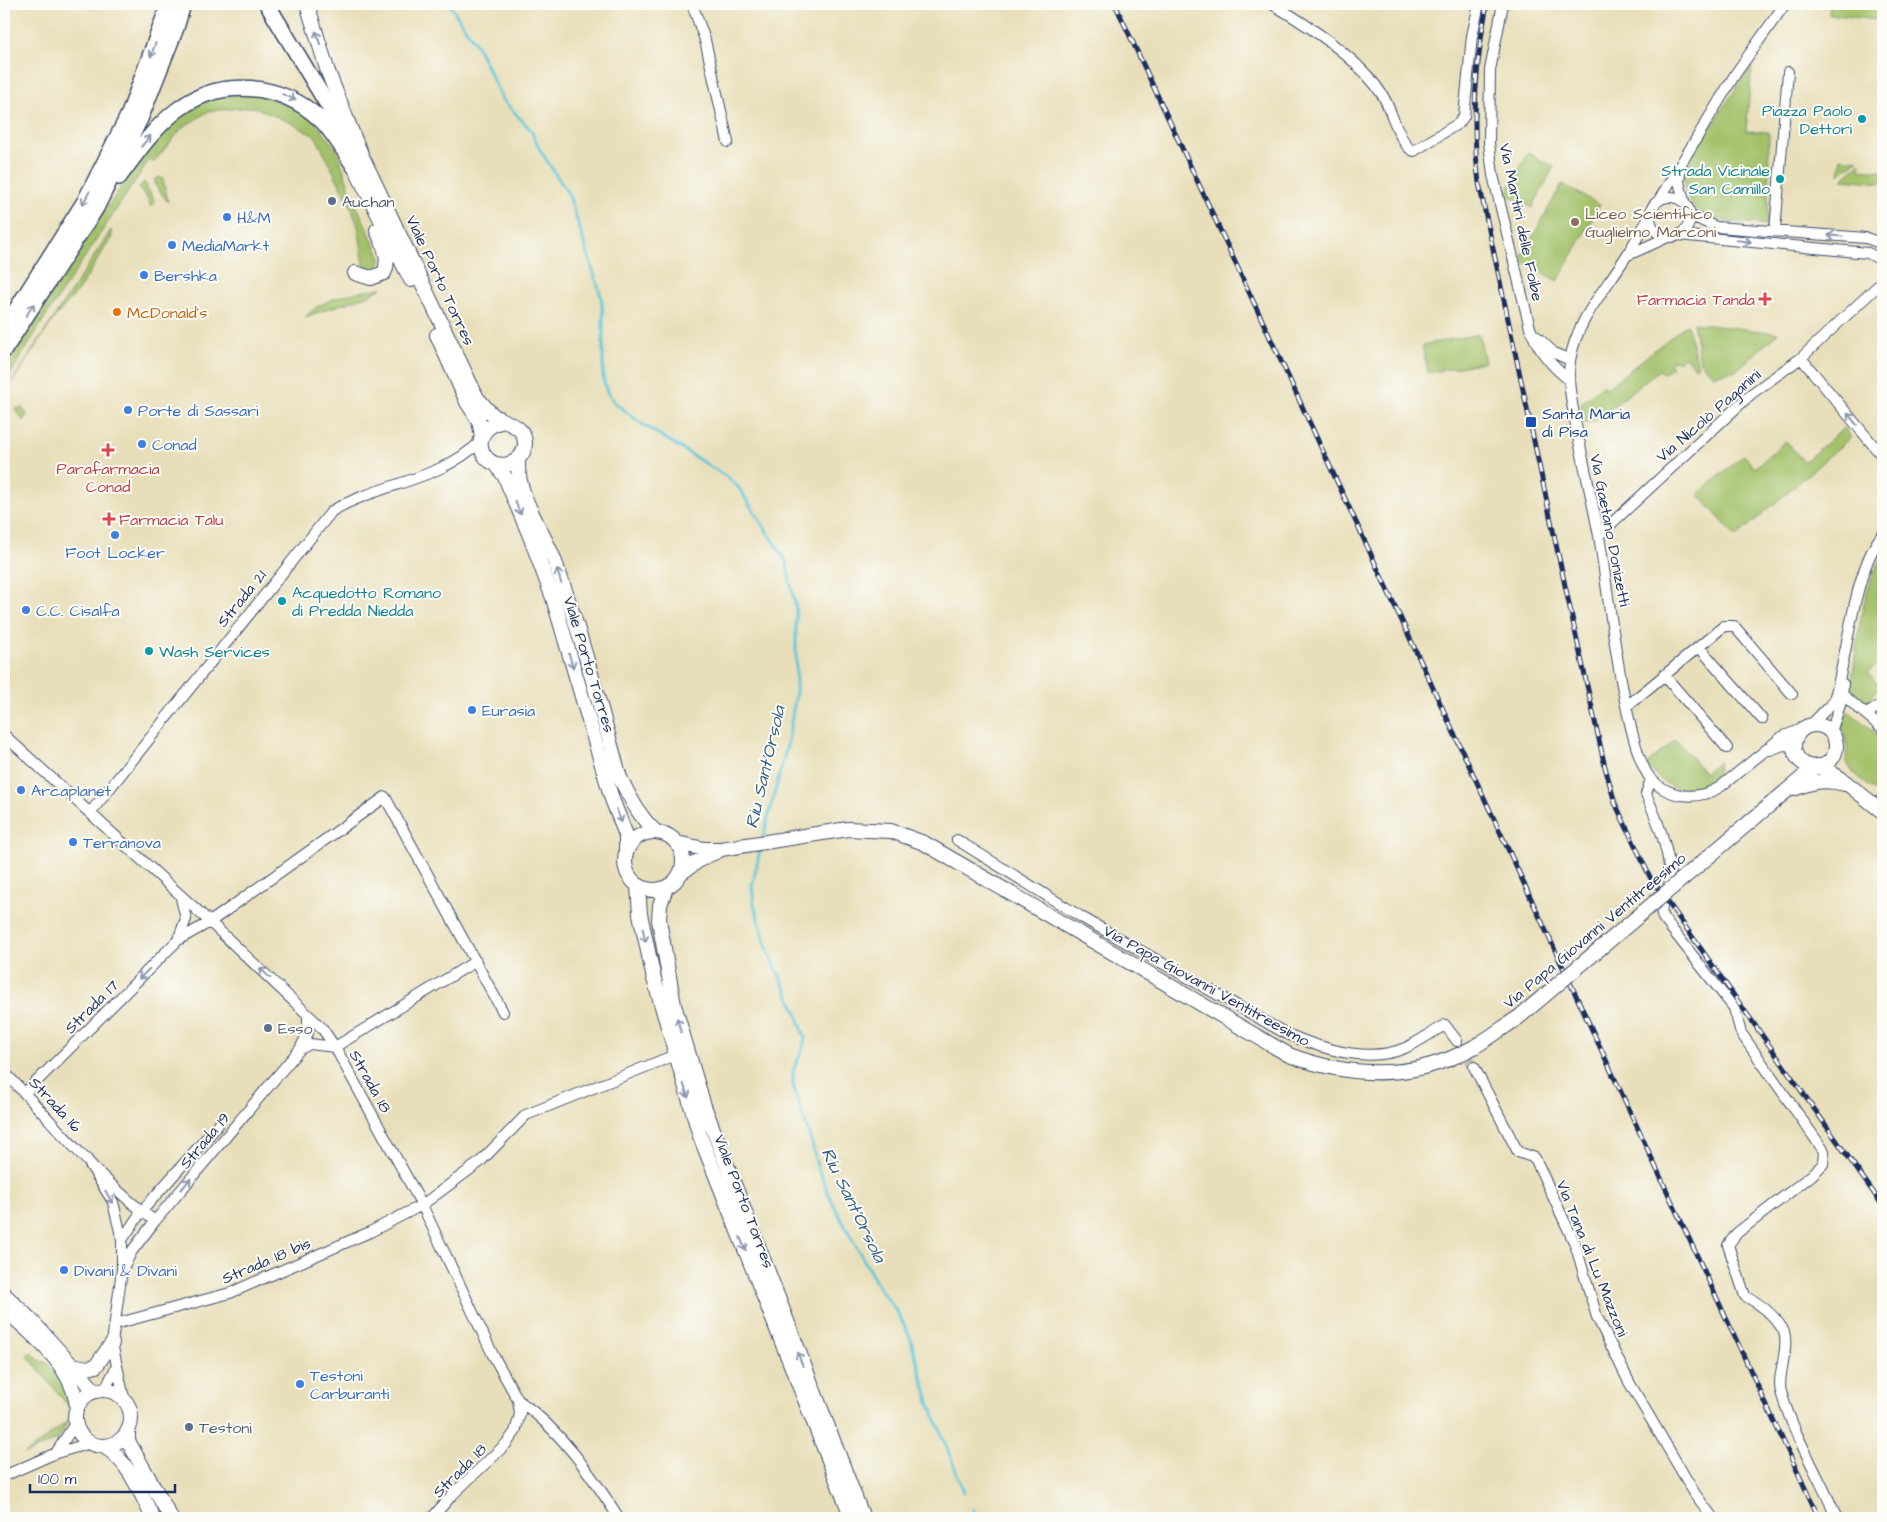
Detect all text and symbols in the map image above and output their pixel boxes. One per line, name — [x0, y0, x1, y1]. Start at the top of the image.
one-way arrow — [312, 31, 322, 47]
one-way arrow — [148, 42, 157, 57]
one-way arrow — [281, 93, 296, 103]
place label: Piazza Paolo Dettori — [1762, 100, 1853, 140]
marker: Piazza Paolo Dettori — [1856, 113, 1868, 125]
one-way arrow — [141, 135, 152, 148]
street label: Via Martiri delle Foibe — [1494, 141, 1549, 303]
place label: Strada Vicinale San Camillo — [1661, 160, 1770, 200]
marker: Strada Vicinale San Camillo — [1774, 173, 1786, 185]
one-way arrow — [81, 190, 91, 204]
place label: Auchan — [342, 191, 395, 213]
marker: Auchan — [326, 195, 338, 207]
place label: Liceo Scientifico Guglielmo Marconi — [1585, 203, 1717, 244]
place label: H&M — [237, 207, 271, 229]
marker: H&M — [221, 211, 233, 223]
street label: Viale Porto Torres — [400, 212, 480, 349]
marker: Liceo Scientifico Guglielmo Marconi — [1569, 216, 1581, 228]
one-way arrow — [1828, 231, 1844, 241]
place label: MediaMarkt — [182, 235, 270, 257]
one-way arrow — [1735, 236, 1751, 246]
marker: MediaMarkt — [166, 239, 178, 251]
place label: Bershka — [154, 265, 217, 287]
marker: Bershka — [138, 269, 150, 281]
place label: Farmacia Tanda — [1637, 289, 1755, 311]
marker: Farmacia Tanda — [1759, 293, 1771, 305]
place label: McDonald's — [127, 302, 207, 324]
one-way arrow — [26, 303, 36, 317]
marker: McDonald's — [111, 306, 123, 318]
street label: Via Nicolò Paganini — [1652, 364, 1767, 468]
place label: Porte di Sassari — [138, 400, 259, 422]
place label: Santa Maria di Pisa — [1542, 403, 1630, 443]
marker: Porte di Sassari — [122, 404, 134, 416]
one-way arrow — [1847, 413, 1858, 426]
marker: Santa Maria di Pisa — [1524, 415, 1538, 429]
place label: Conad — [152, 434, 197, 456]
marker: Conad — [136, 438, 148, 450]
marker: Parafarmacia Conad — [102, 444, 114, 456]
street label: Via Gaetano Donizetti — [1584, 452, 1636, 609]
place label: Parafarmacia Conad — [56, 458, 160, 498]
one-way arrow — [513, 500, 523, 515]
place label: Farmacia Talu — [119, 509, 223, 531]
marker: Farmacia Talu — [103, 513, 115, 525]
marker: Foot Locker — [109, 529, 121, 541]
place label: Foot Locker — [65, 542, 165, 564]
street label: Strada 21 — [212, 565, 272, 632]
one-way arrow — [554, 568, 564, 584]
place label: Acquedotto Romano di Predda Niedda — [292, 582, 441, 622]
street label: Viale Porto Torres — [558, 593, 620, 735]
marker: Acquedotto Romano di Predda Niedda — [276, 595, 288, 607]
place label: C.C. Cisalfa — [36, 600, 120, 622]
marker: C.C. Cisalfa — [20, 604, 32, 616]
place label: Wash Services — [159, 641, 270, 663]
marker: Wash Services — [143, 645, 155, 657]
one-way arrow — [566, 653, 576, 669]
place label: Eurasia — [482, 700, 535, 722]
water label: Riu Sant'Orsola — [739, 703, 792, 831]
marker: Eurasia — [466, 704, 478, 716]
place label: Arcaplanet — [31, 780, 112, 802]
marker: Arcaplanet — [15, 784, 27, 796]
one-way arrow — [615, 808, 624, 823]
place label: Terranova — [83, 832, 161, 854]
marker: Terranova — [67, 836, 79, 848]
street label: Via Papa Giovanni Ventitreesimo — [1498, 848, 1691, 1014]
street label: Via Papa Giovanni Ventitreesimo — [1099, 920, 1314, 1052]
one-way arrow — [639, 926, 649, 942]
one-way arrow — [258, 967, 271, 979]
one-way arrow — [138, 968, 150, 980]
street label: Strada 17 — [60, 975, 124, 1039]
place label: Esso — [278, 1018, 313, 1040]
one-way arrow — [674, 1018, 684, 1034]
marker: Esso — [262, 1022, 274, 1034]
street label: Strada 18 — [344, 1046, 396, 1117]
street label: Strada 16 — [24, 1072, 87, 1137]
one-way arrow — [682, 1083, 692, 1099]
street label: Strada 19 — [175, 1108, 235, 1174]
street label: Viale Porto Torres — [708, 1131, 780, 1271]
water label: Riu Sant'Orsola — [815, 1144, 893, 1268]
street label: Via Tana di Lu Mazzoni — [1551, 1177, 1634, 1340]
one-way arrow — [180, 1178, 192, 1191]
one-way arrow — [105, 1189, 115, 1203]
street label: Strada 18 bis — [218, 1232, 314, 1290]
one-way arrow — [738, 1236, 748, 1251]
place label: Divani & Divani — [74, 1260, 177, 1282]
marker: Divani & Divani — [58, 1264, 70, 1276]
one-way arrow — [795, 1352, 804, 1367]
place label: Testoni Carburanti — [310, 1365, 390, 1405]
marker: Testoni Carburanti — [294, 1378, 306, 1390]
place label: Testoni — [199, 1417, 252, 1439]
marker: Testoni — [183, 1421, 195, 1433]
street label: Strada 18 — [428, 1439, 492, 1503]
scale bar — [30, 1462, 175, 1494]
text: 100 m — [38, 1469, 77, 1490]

